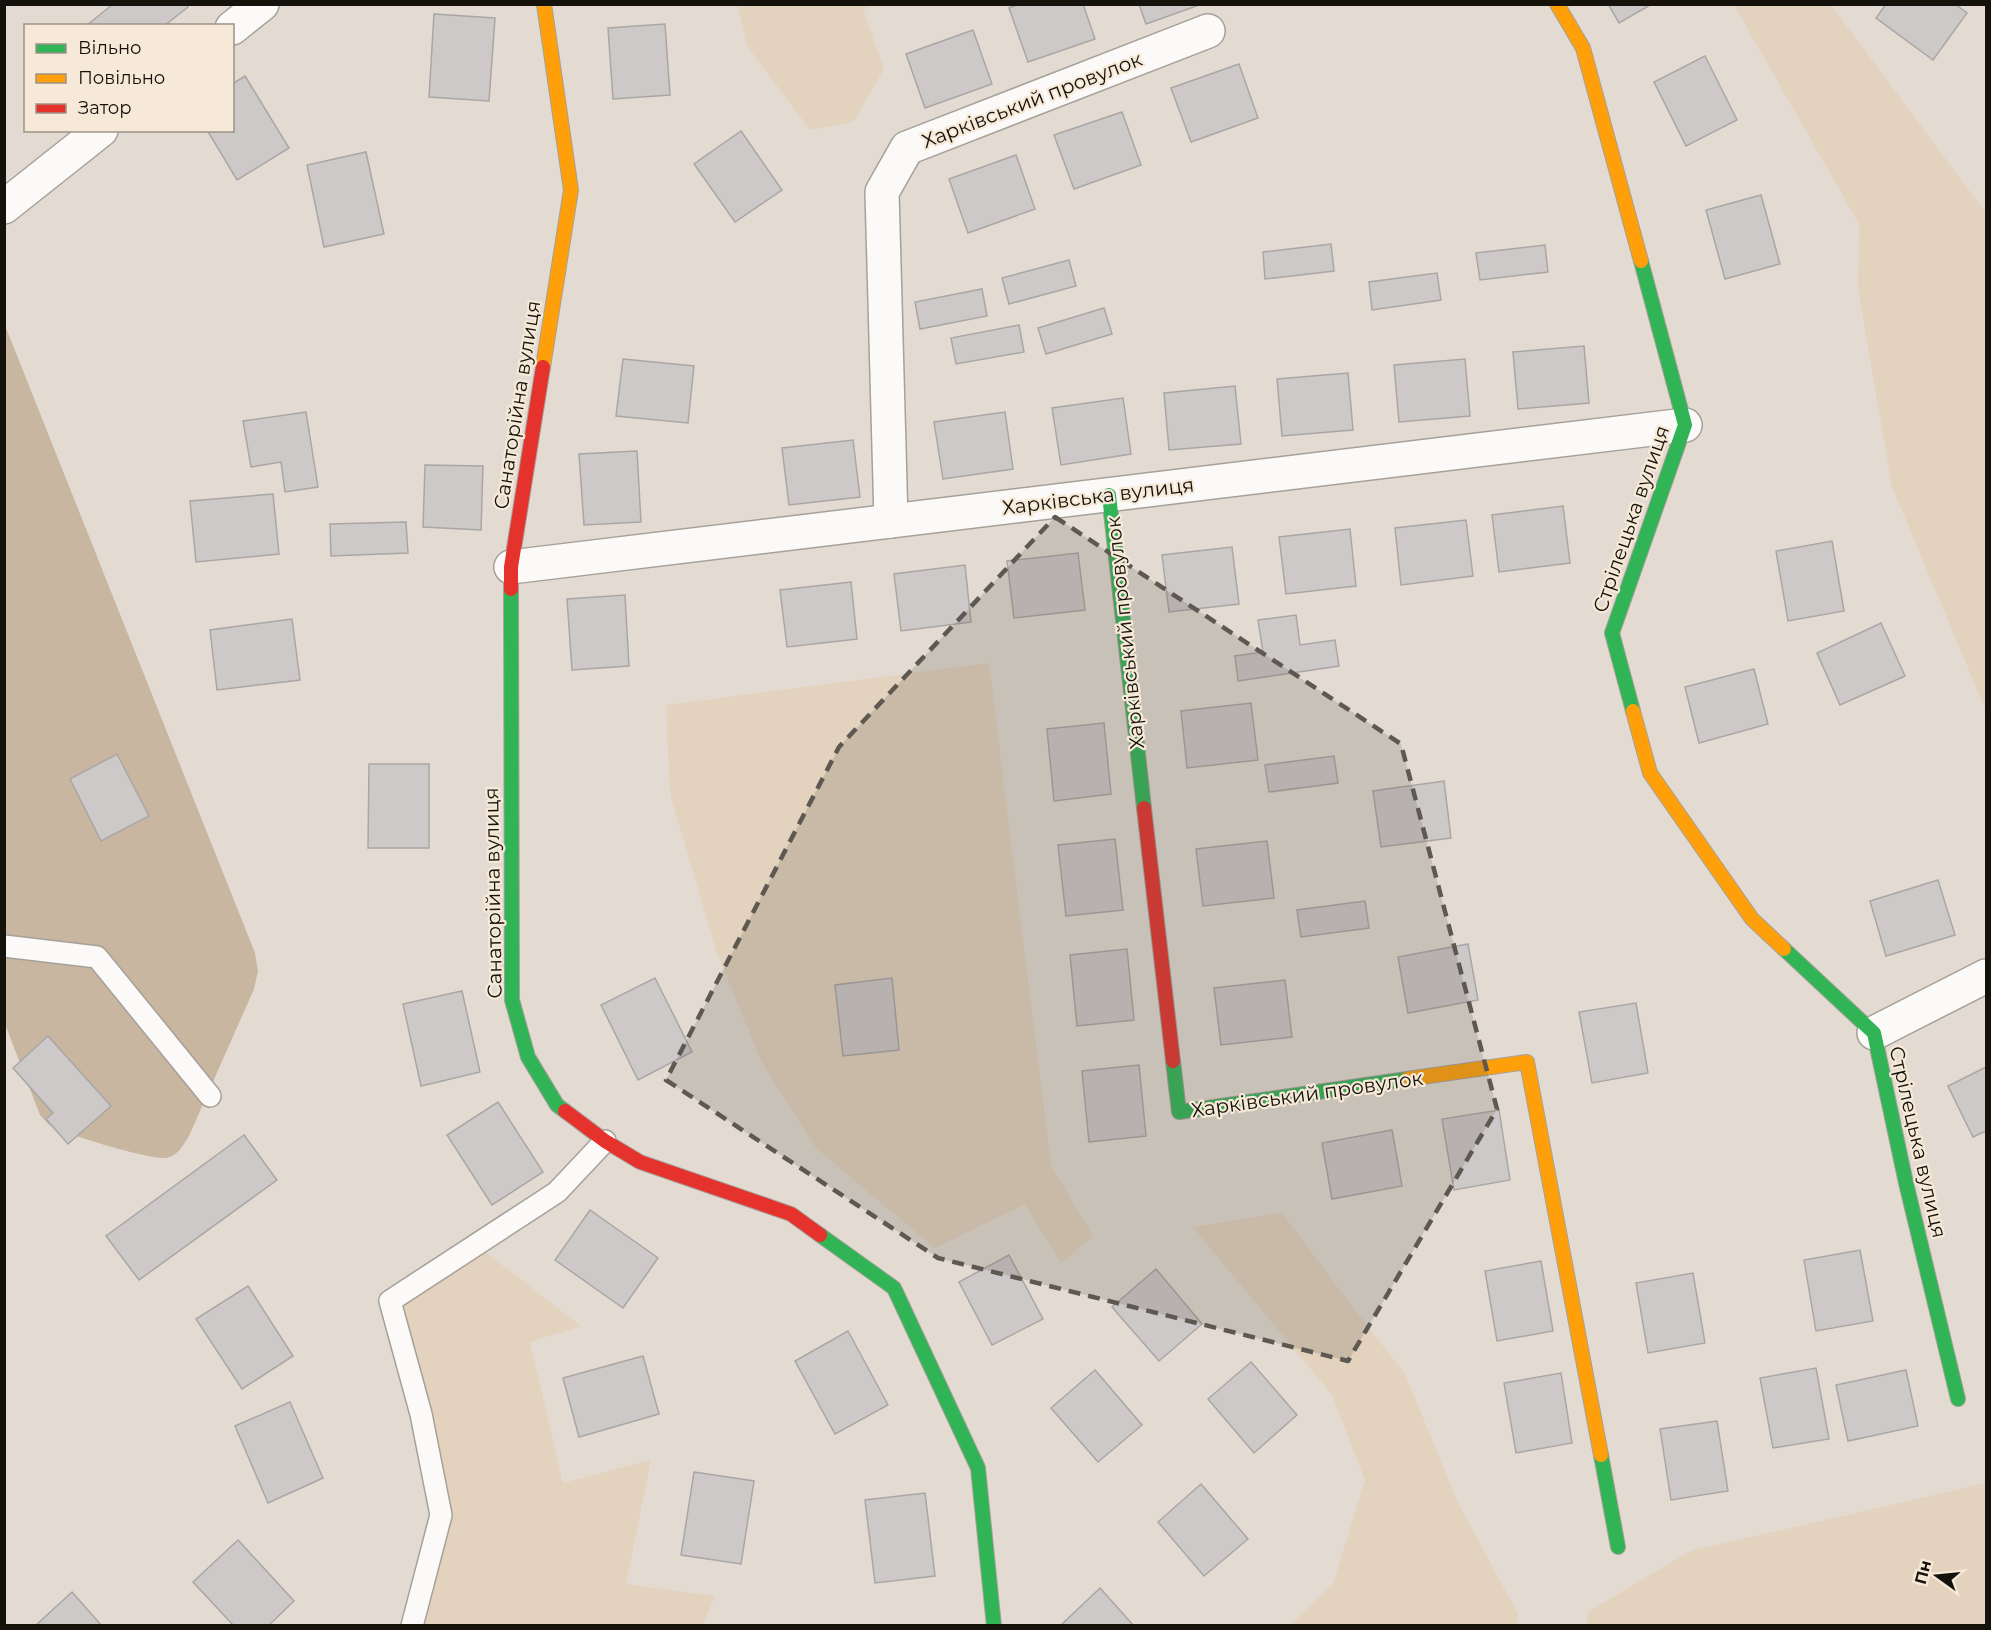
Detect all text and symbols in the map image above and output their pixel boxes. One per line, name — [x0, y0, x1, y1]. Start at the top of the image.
legend — [24, 24, 234, 132]
text: Вільно — [78, 37, 142, 59]
street label: Харківський провулок — [918, 47, 1146, 153]
text: Повільно — [78, 67, 165, 89]
text: Затор — [78, 97, 132, 119]
street label: Санаторійна вулиця — [489, 299, 545, 511]
street label: Стрілецька вулиця — [1588, 422, 1674, 616]
street label: Харківська вулиця — [1001, 472, 1195, 520]
street label: Харківський провулок — [1101, 515, 1149, 751]
street label: Санаторійна вулиця — [479, 787, 507, 999]
street label: Стрілецька вулиця — [1884, 1044, 1952, 1240]
street label: Харківський провулок — [1189, 1066, 1425, 1122]
north arrow — [1907, 1546, 1967, 1606]
text: Пн — [1911, 1558, 1935, 1586]

